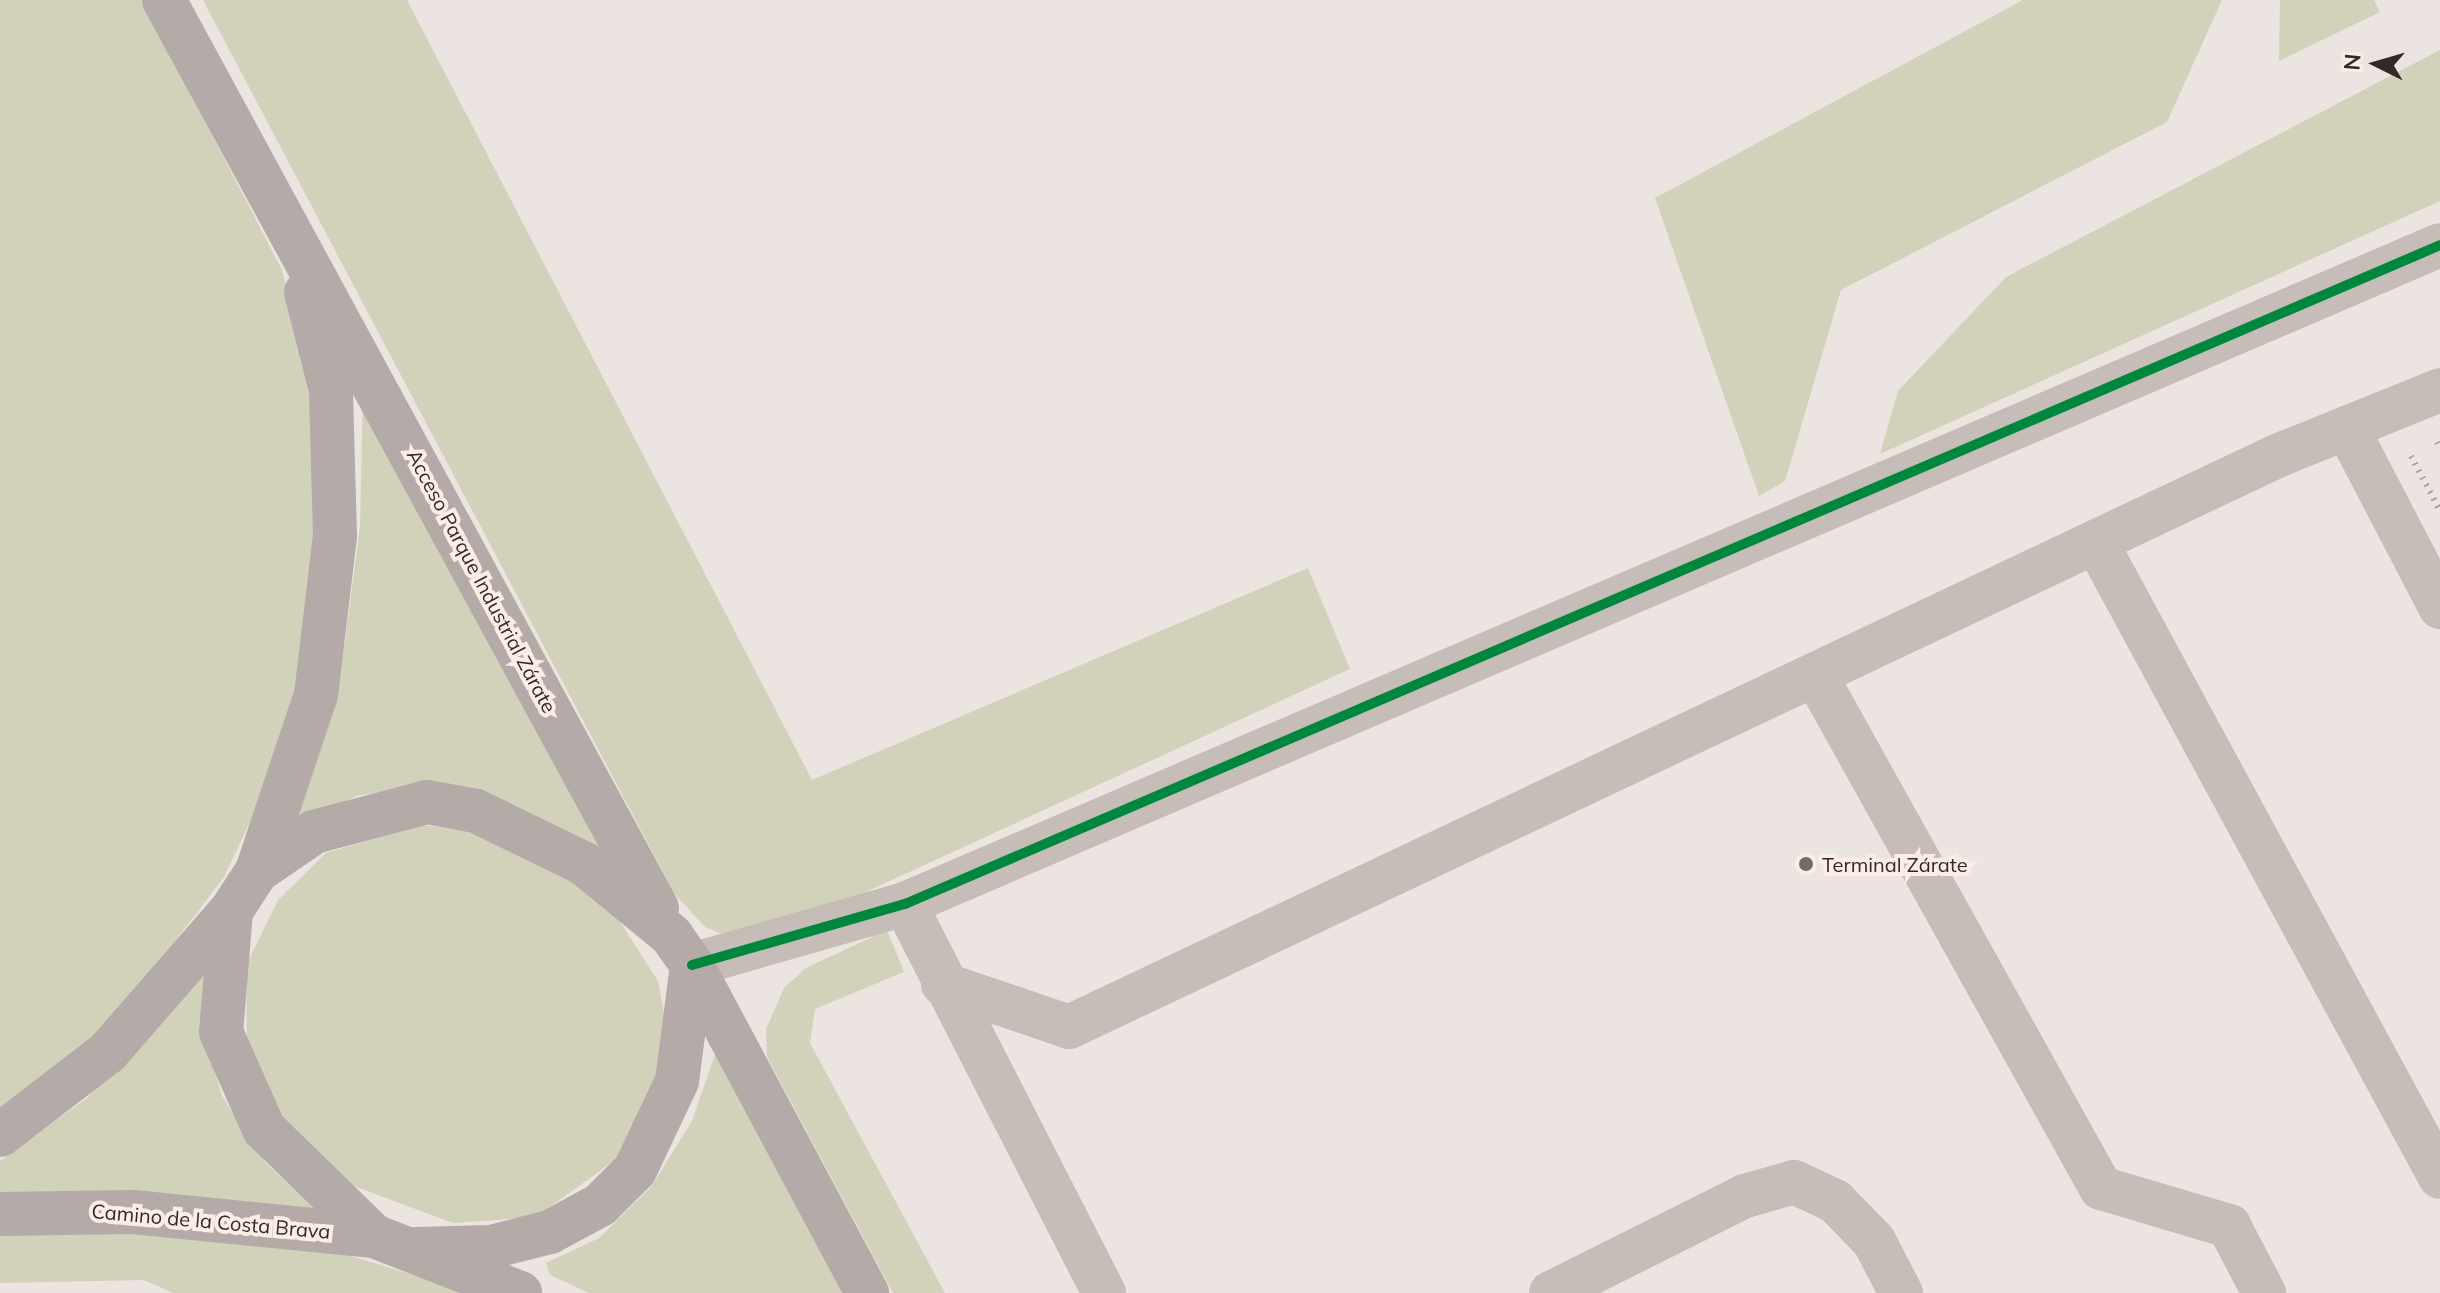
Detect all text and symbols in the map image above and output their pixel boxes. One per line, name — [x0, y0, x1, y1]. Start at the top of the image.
north arrow — [2336, 24, 2416, 104]
text: N — [2337, 52, 2367, 71]
street label: Acceso Parque Industrial Zárate — [402, 445, 562, 717]
place label: Terminal Zárate — [1822, 852, 1968, 876]
marker: Terminal Zárate — [1797, 855, 1815, 873]
street label: Camino de la Costa Brava — [91, 1199, 331, 1243]

